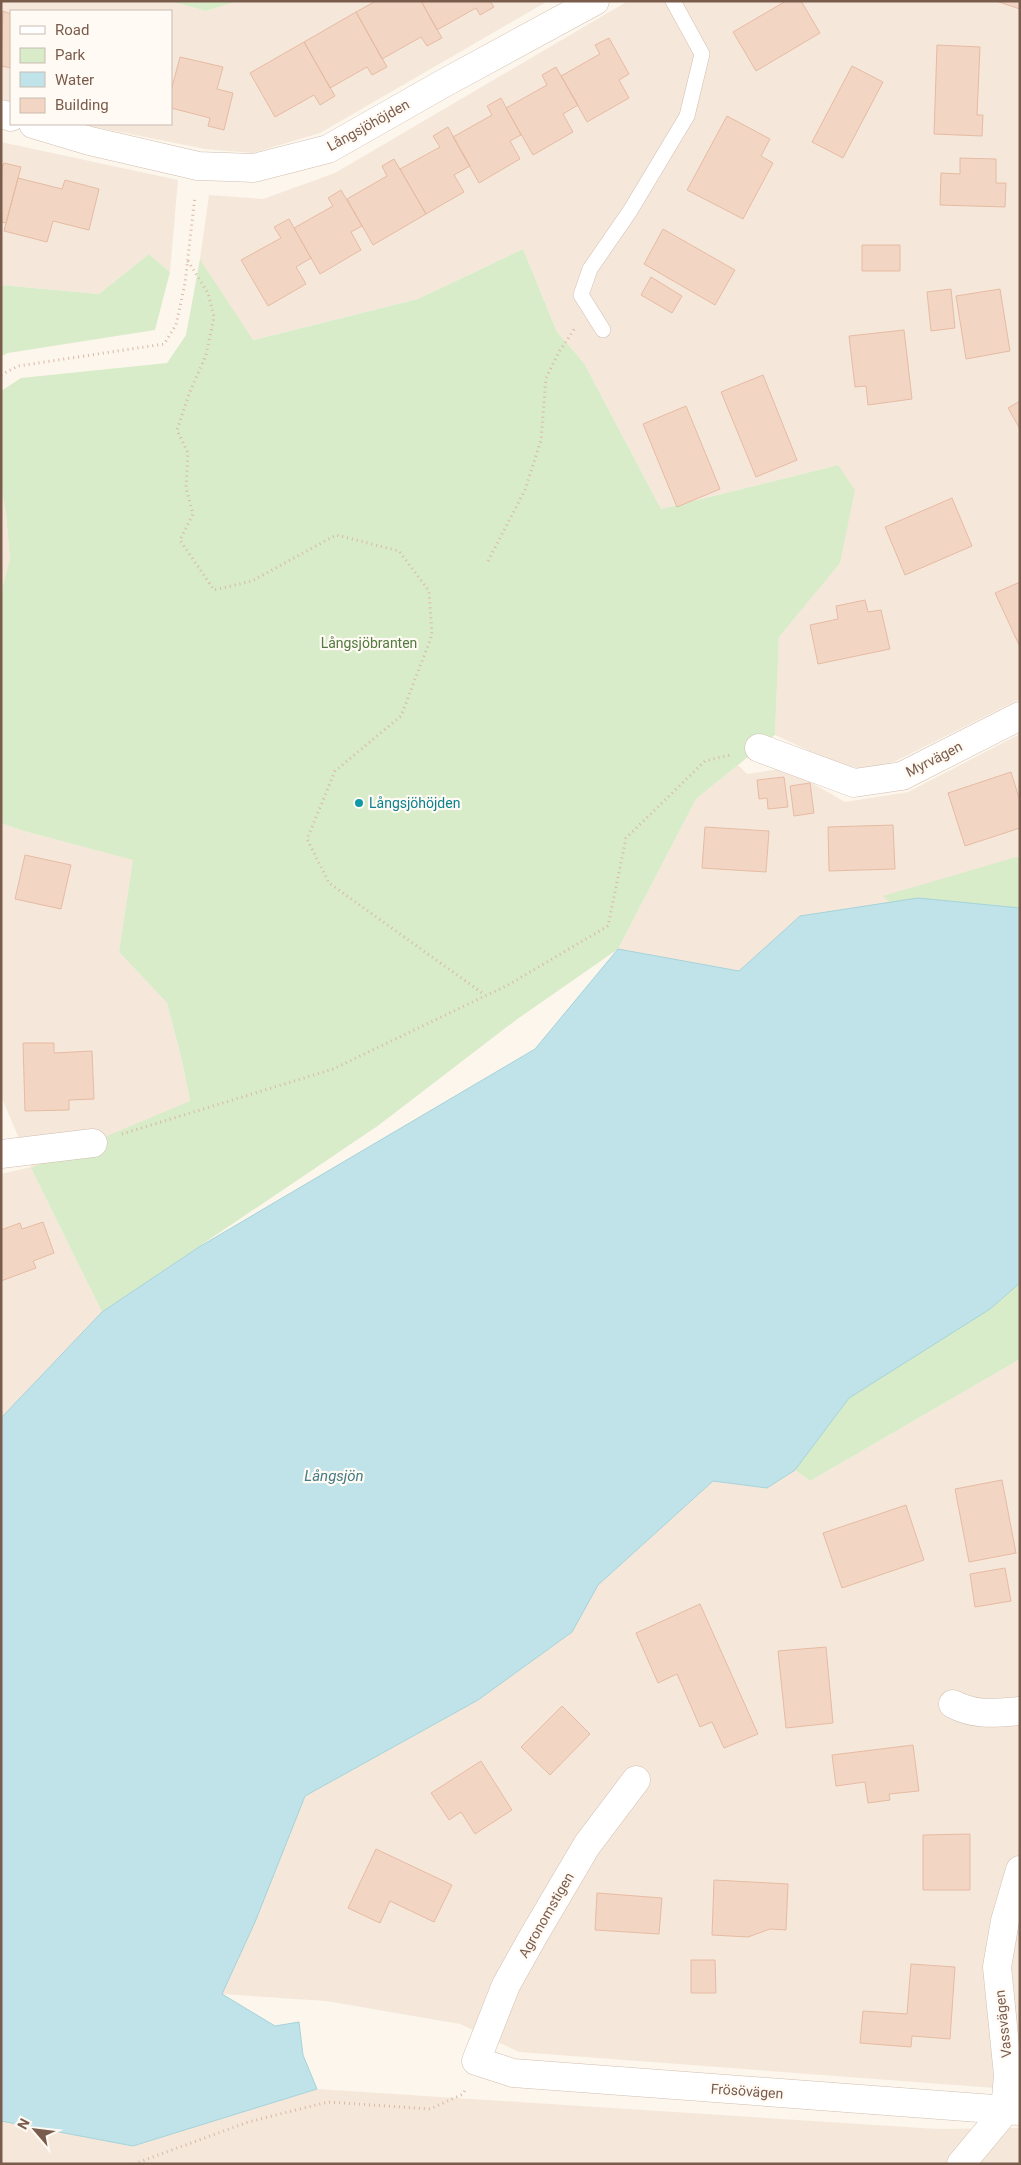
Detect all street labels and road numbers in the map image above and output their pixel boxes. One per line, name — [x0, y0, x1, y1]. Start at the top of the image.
street label: Långsjöhöjden — [324, 96, 412, 154]
street label: Myrvägen — [903, 738, 965, 780]
street label: Agronomstigen — [515, 1870, 577, 1960]
street label: Vassvägen — [991, 1989, 1015, 2059]
street label: Frösövägen — [710, 2080, 784, 2102]

